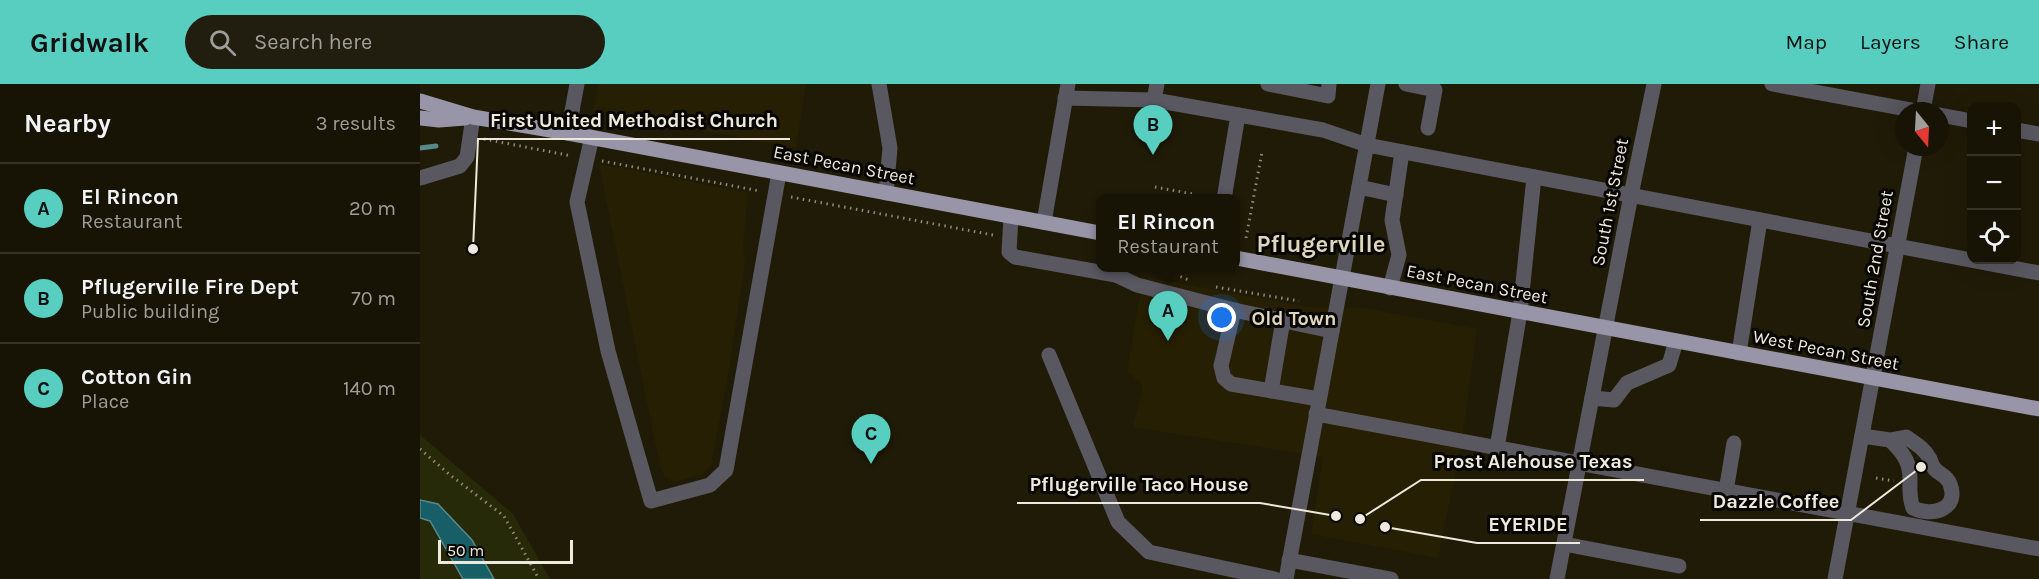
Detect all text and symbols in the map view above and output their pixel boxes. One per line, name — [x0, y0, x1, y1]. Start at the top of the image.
search box — [185, 15, 605, 69]
text: Gridwalk — [30, 26, 149, 59]
icon: search — [206, 26, 239, 59]
text: Search here — [254, 29, 372, 55]
text: Map — [1785, 30, 1827, 54]
text: Layers — [1860, 30, 1921, 54]
text: Share — [1954, 30, 2009, 54]
callout: First United Methodist Church — [478, 101, 790, 139]
north arrow — [1895, 102, 1949, 156]
map controls — [1967, 102, 2021, 264]
button: + — [1967, 102, 2021, 156]
pin: B — [1134, 106, 1172, 155]
text: Nearby — [24, 108, 111, 139]
text: First United Methodist Church — [490, 109, 778, 132]
text: 3 results — [316, 112, 396, 135]
street label: South 1st Street — [1587, 136, 1633, 268]
street label: East Pecan Street — [771, 141, 917, 190]
button: − — [1967, 156, 2021, 210]
text: El Rincon — [81, 184, 179, 210]
street label: South 2nd Street — [1852, 188, 1898, 329]
popup — [1096, 194, 1240, 272]
text: A — [37, 197, 50, 220]
text: 20 m — [349, 197, 396, 220]
text: El Rincon — [1117, 209, 1215, 235]
text: Restaurant — [81, 210, 183, 233]
button: locate — [1967, 210, 2021, 264]
district label: Pflugerville — [1257, 230, 1385, 258]
text: Restaurant — [1117, 235, 1219, 258]
street label: East Pecan Street — [1404, 260, 1550, 309]
text: Pflugerville Fire Dept — [81, 274, 299, 300]
text: B — [37, 287, 50, 310]
text: 70 m — [351, 287, 396, 310]
pin: A — [1148, 292, 1188, 341]
text: Public building — [81, 300, 219, 323]
your location — [1207, 303, 1236, 332]
district label: Old Town — [1252, 307, 1336, 330]
street label: West Pecan Street — [1751, 325, 1901, 375]
text: Cotton Gin — [81, 364, 192, 390]
text: C — [37, 377, 50, 400]
text: 140 m — [343, 377, 396, 400]
text: Place — [81, 390, 129, 413]
pin: C — [852, 414, 890, 464]
callout: Prost Alehouse Texas — [1421, 442, 1644, 480]
text: Prost Alehouse Texas — [1434, 450, 1632, 473]
callout: Pflugerville Taco House — [1017, 465, 1260, 503]
text: Pflugerville Taco House — [1030, 473, 1248, 496]
callout: Dazzle Coffee — [1700, 482, 1851, 520]
text: Dazzle Coffee — [1713, 490, 1839, 513]
callout: EYERIDE — [1477, 505, 1580, 543]
text: EYERIDE — [1488, 513, 1568, 536]
scale bar — [438, 537, 573, 564]
text: 50 m — [447, 541, 484, 560]

